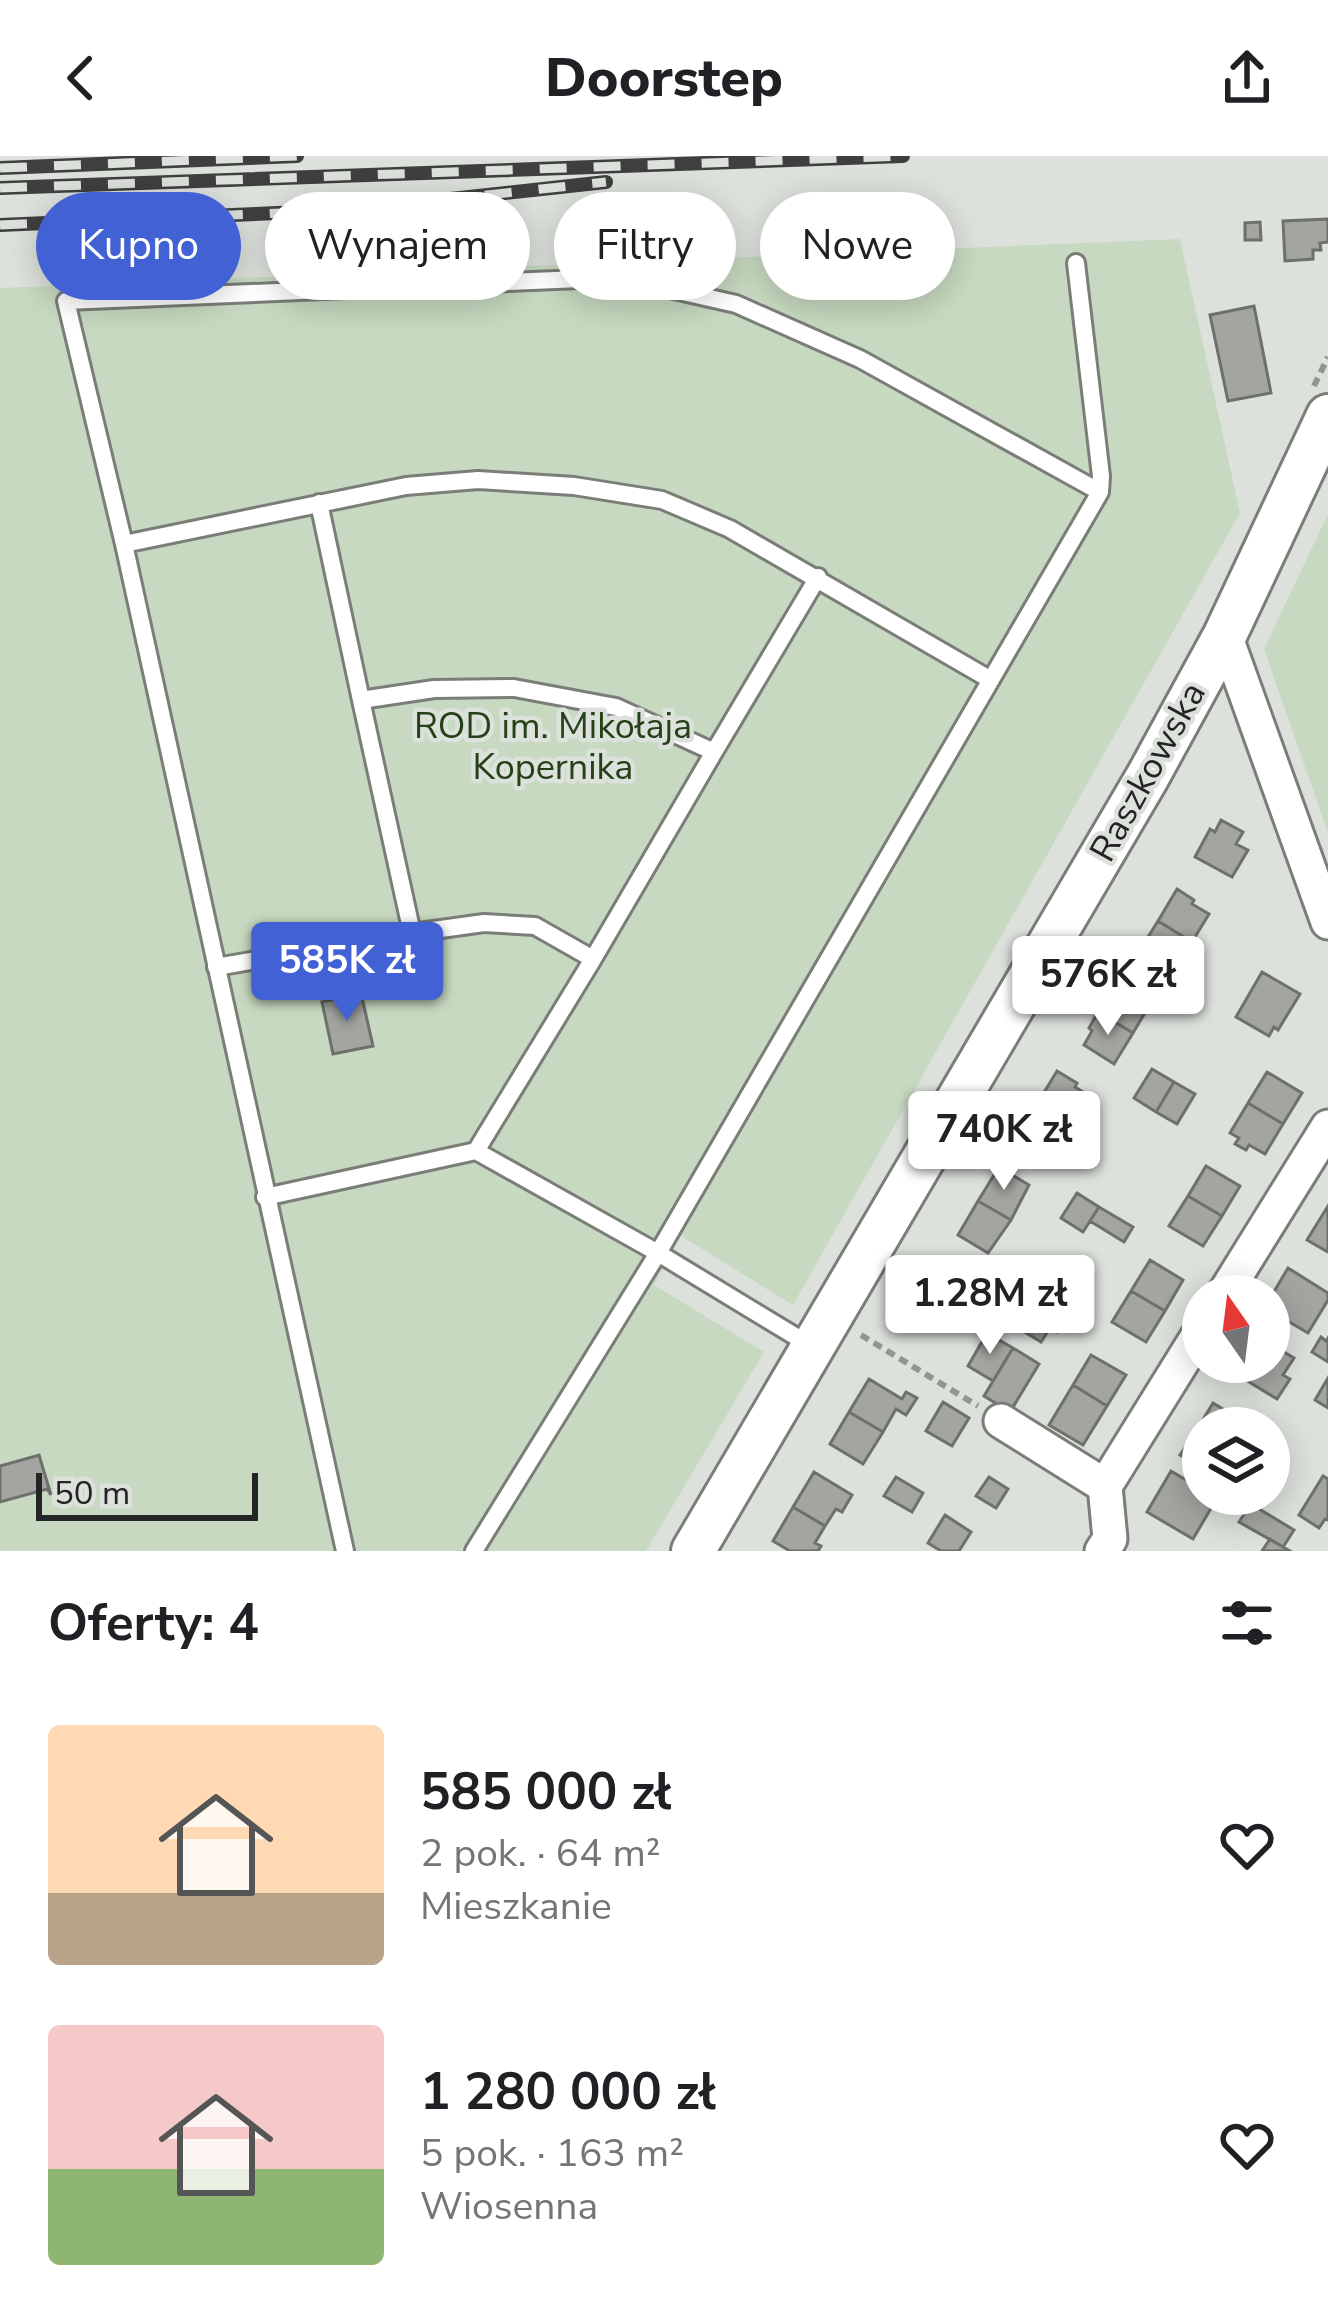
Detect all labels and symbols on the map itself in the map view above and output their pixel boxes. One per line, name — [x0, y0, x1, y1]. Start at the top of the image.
street label: Raszkowska — [1078, 673, 1218, 871]
park label: ROD im. Mikołaja Kopernika — [414, 702, 692, 792]
pin: 585K zł — [236, 922, 458, 1024]
pin: 576K zł — [997, 936, 1219, 1038]
pin: 740K zł — [893, 1091, 1115, 1193]
pin: 1.28M zł — [866, 1255, 1114, 1357]
north arrow — [1182, 1275, 1290, 1383]
scale bar — [36, 1467, 258, 1520]

